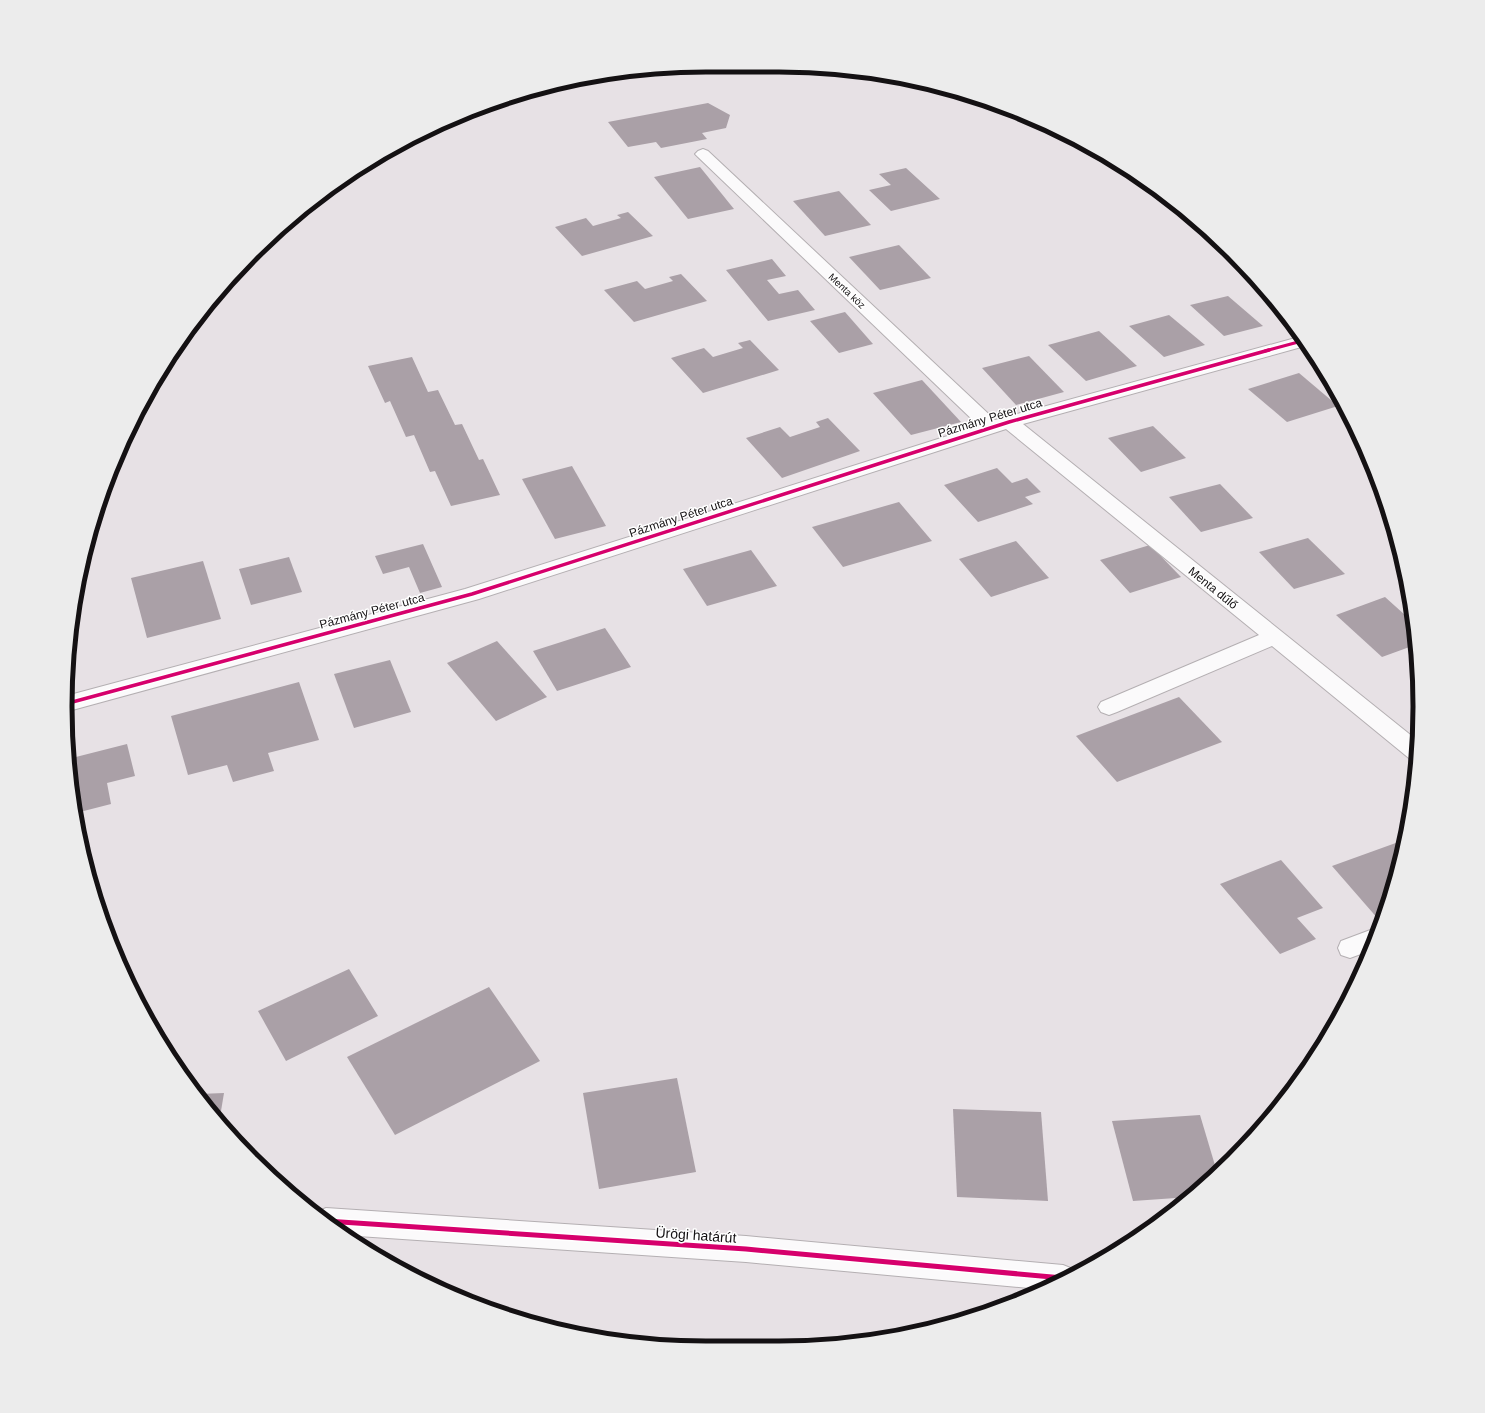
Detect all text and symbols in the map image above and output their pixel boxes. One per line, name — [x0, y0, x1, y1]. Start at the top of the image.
street label: Menta köz — [826, 271, 868, 311]
street label: Pázmány Péter utca — [936, 395, 1044, 440]
street label: Pázmány Péter utca — [627, 494, 735, 540]
street label: Menta dűlő — [1186, 564, 1241, 612]
street label: Pázmány Péter utca — [318, 590, 426, 632]
street label: Ürögi határút — [655, 1223, 737, 1246]

